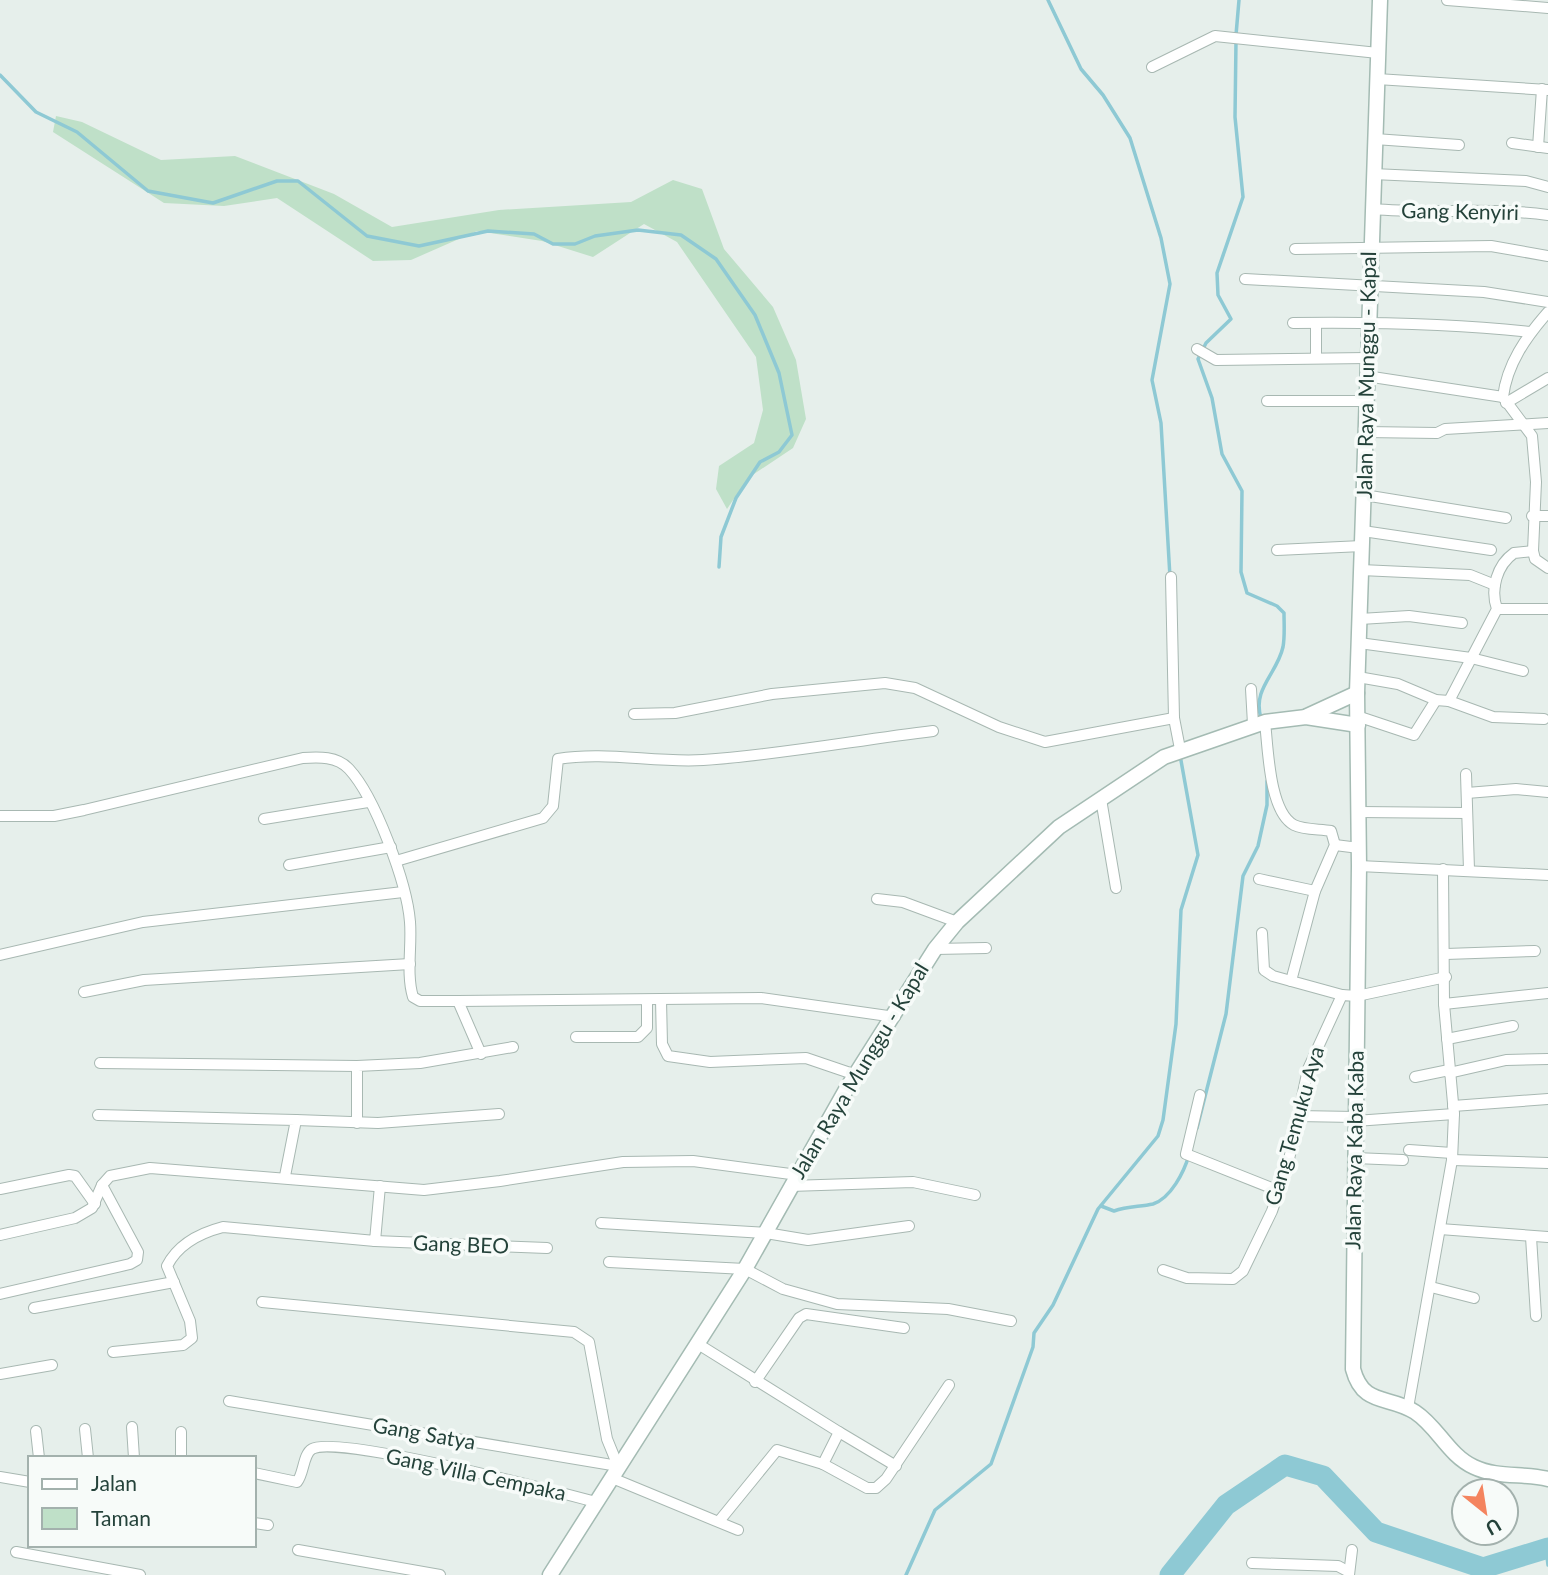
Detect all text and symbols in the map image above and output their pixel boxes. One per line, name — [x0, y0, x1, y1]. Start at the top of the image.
street label: Gang Kenyiri — [1401, 197, 1519, 224]
street label: Jalan Raya Munggu - Kapal — [1351, 251, 1380, 499]
street label: Jalan Raya Munggu - Kapal — [784, 958, 933, 1183]
street label: Gang Temuku Aya — [1259, 1043, 1328, 1208]
street label: Jalan Raya Kaba Kaba — [1339, 1050, 1368, 1250]
street label: Gang BEO — [413, 1229, 509, 1258]
street label: Gang Satya — [371, 1411, 478, 1454]
street label: Gang Villa Cempaka — [384, 1442, 569, 1505]
legend — [28, 1456, 256, 1547]
text: Jalan — [91, 1470, 137, 1495]
north arrow — [1450, 1477, 1520, 1547]
text: Taman — [91, 1505, 151, 1530]
text: U — [1482, 1514, 1506, 1541]

